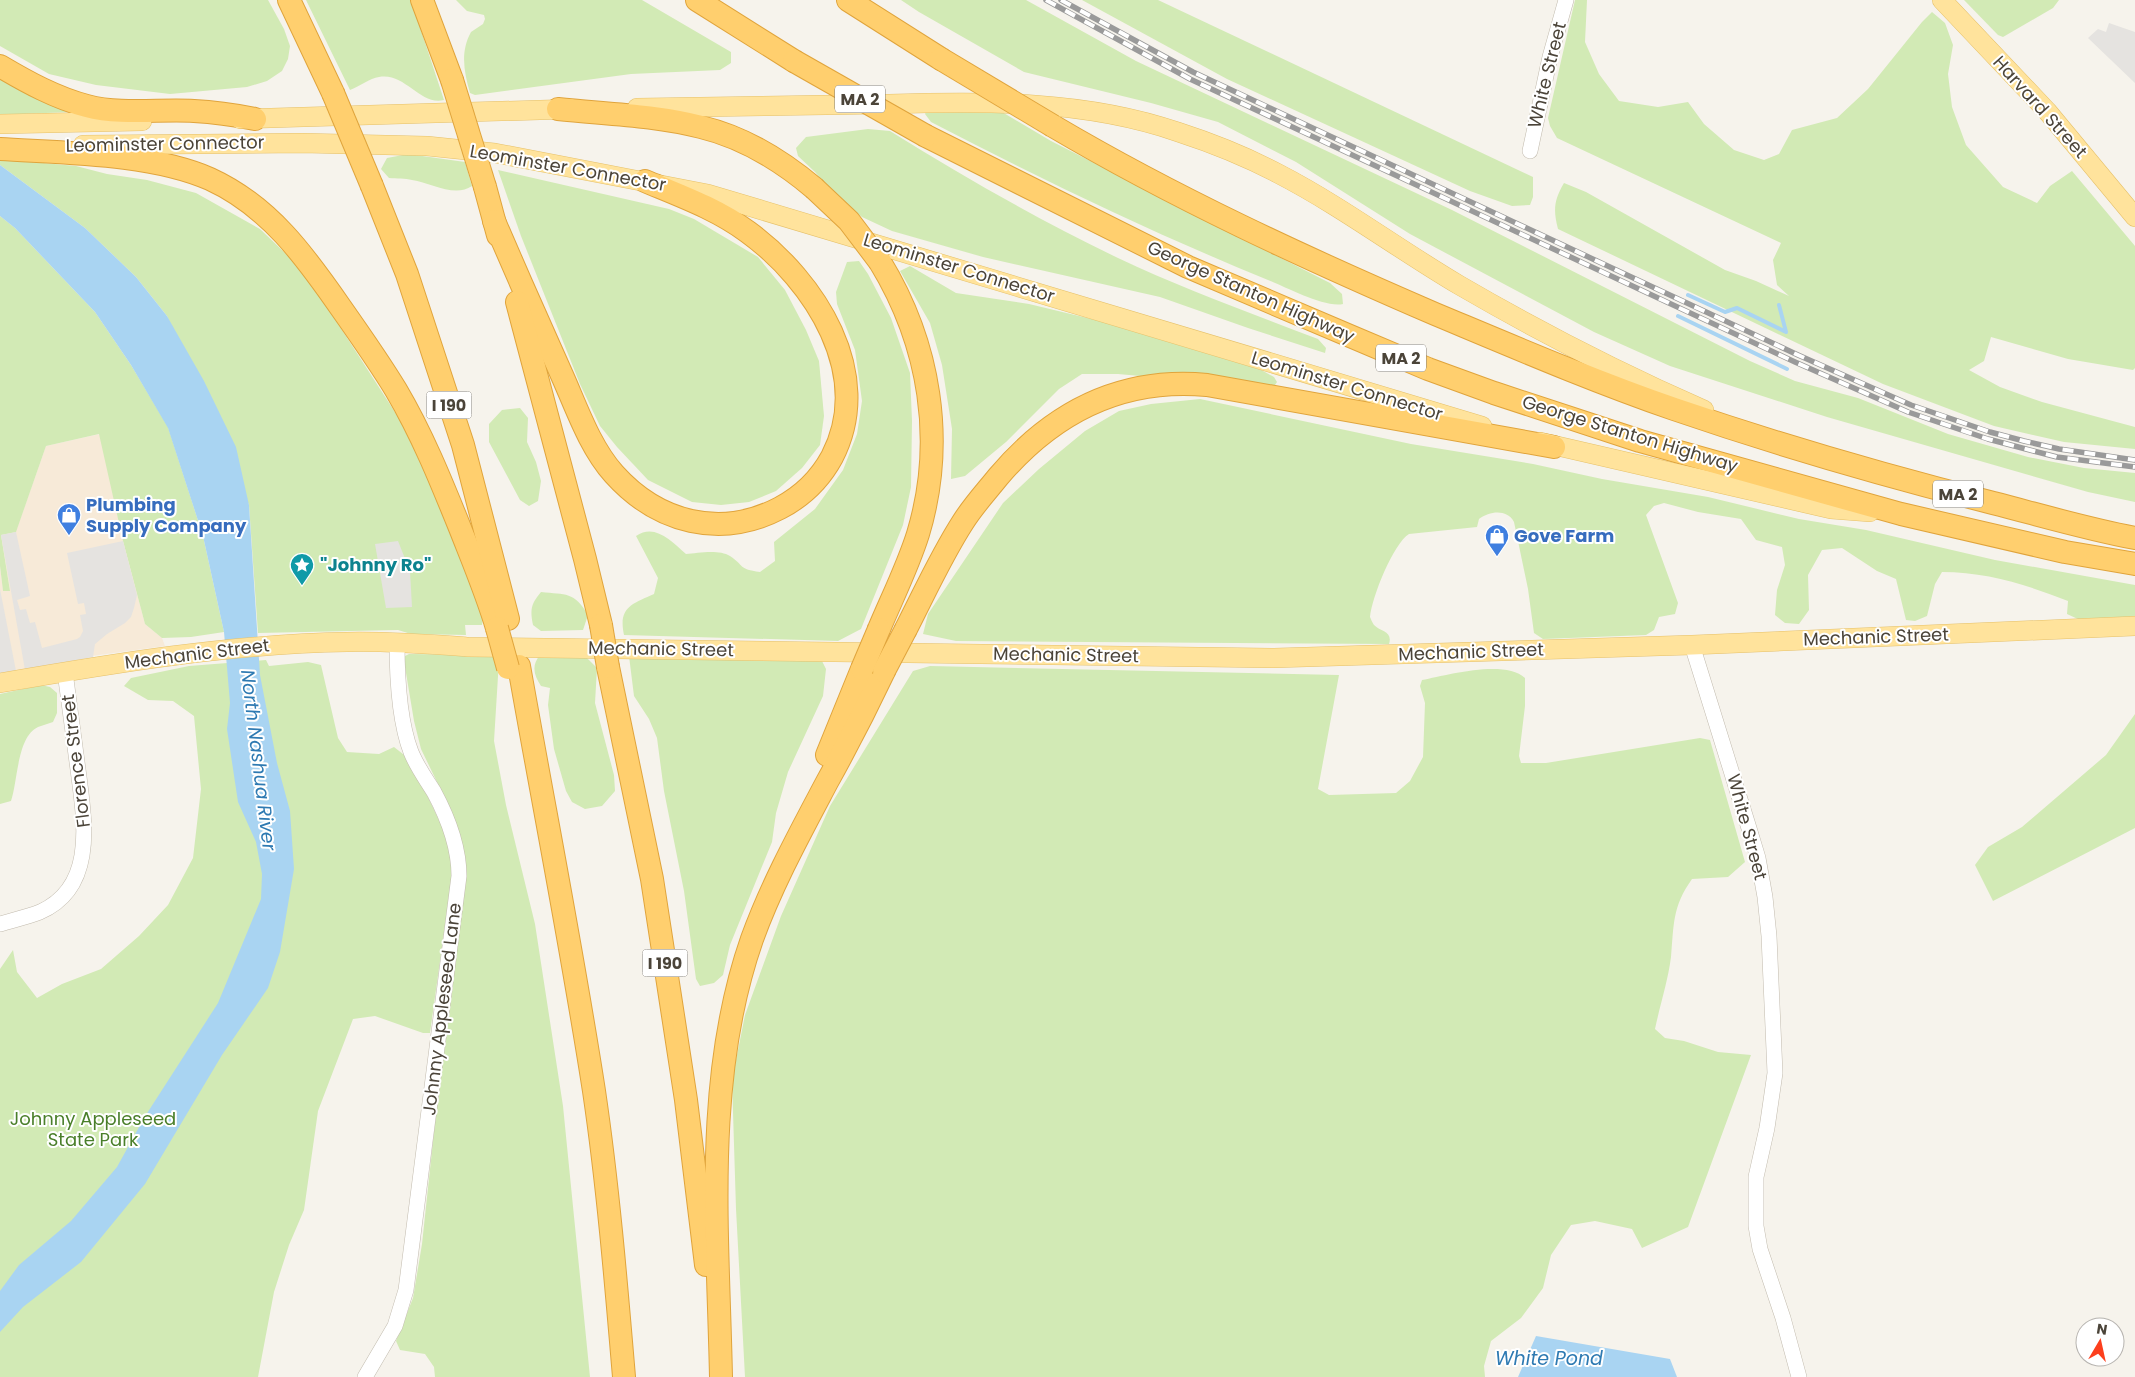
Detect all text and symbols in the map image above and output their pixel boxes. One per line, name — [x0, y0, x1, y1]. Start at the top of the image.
street label: White Street — [1521, 19, 1572, 131]
street label: Harvard Street — [1988, 50, 2093, 163]
road number: MA 2 — [835, 86, 885, 112]
street label: Leominster Connector — [65, 129, 265, 158]
street label: Leominster Connector — [468, 138, 668, 197]
street label: Leominster Connector — [860, 226, 1058, 309]
street label: George Stanton Highway — [1144, 234, 1359, 349]
street label: Leominster Connector — [1248, 344, 1446, 427]
road number: MA 2 — [1376, 344, 1426, 372]
street label: George Stanton Highway — [1519, 389, 1741, 478]
road number: I 190 — [426, 392, 472, 418]
road number: MA 2 — [1933, 480, 1983, 508]
place label: Plumbing Supply Company — [86, 492, 247, 538]
shop icon: Plumbing Supply Company — [56, 502, 82, 536]
shop icon: Gove Farm — [1484, 523, 1510, 557]
place label: Gove Farm — [1514, 523, 1614, 548]
place icon: "Johnny Ro" — [289, 552, 315, 586]
place label: "Johnny Ro" — [320, 552, 431, 577]
street label: Mechanic Street — [1803, 621, 1949, 652]
street label: Mechanic Street — [123, 632, 271, 675]
street label: Mechanic Street — [588, 635, 734, 662]
street label: Mechanic Street — [1398, 636, 1544, 667]
street label: Mechanic Street — [993, 641, 1139, 668]
water label: North Nashua River — [234, 668, 283, 853]
street label: Florence Street — [55, 693, 96, 829]
street label: White Street — [1721, 771, 1774, 883]
street label: Johnny Appleseed Lane — [416, 901, 467, 1117]
road number: I 190 — [642, 950, 688, 976]
park label: Johnny Appleseed State Park — [10, 1106, 176, 1152]
north arrow — [2075, 1317, 2125, 1367]
text: N — [2095, 1318, 2109, 1340]
water label: White Pond — [1495, 1345, 1603, 1372]

